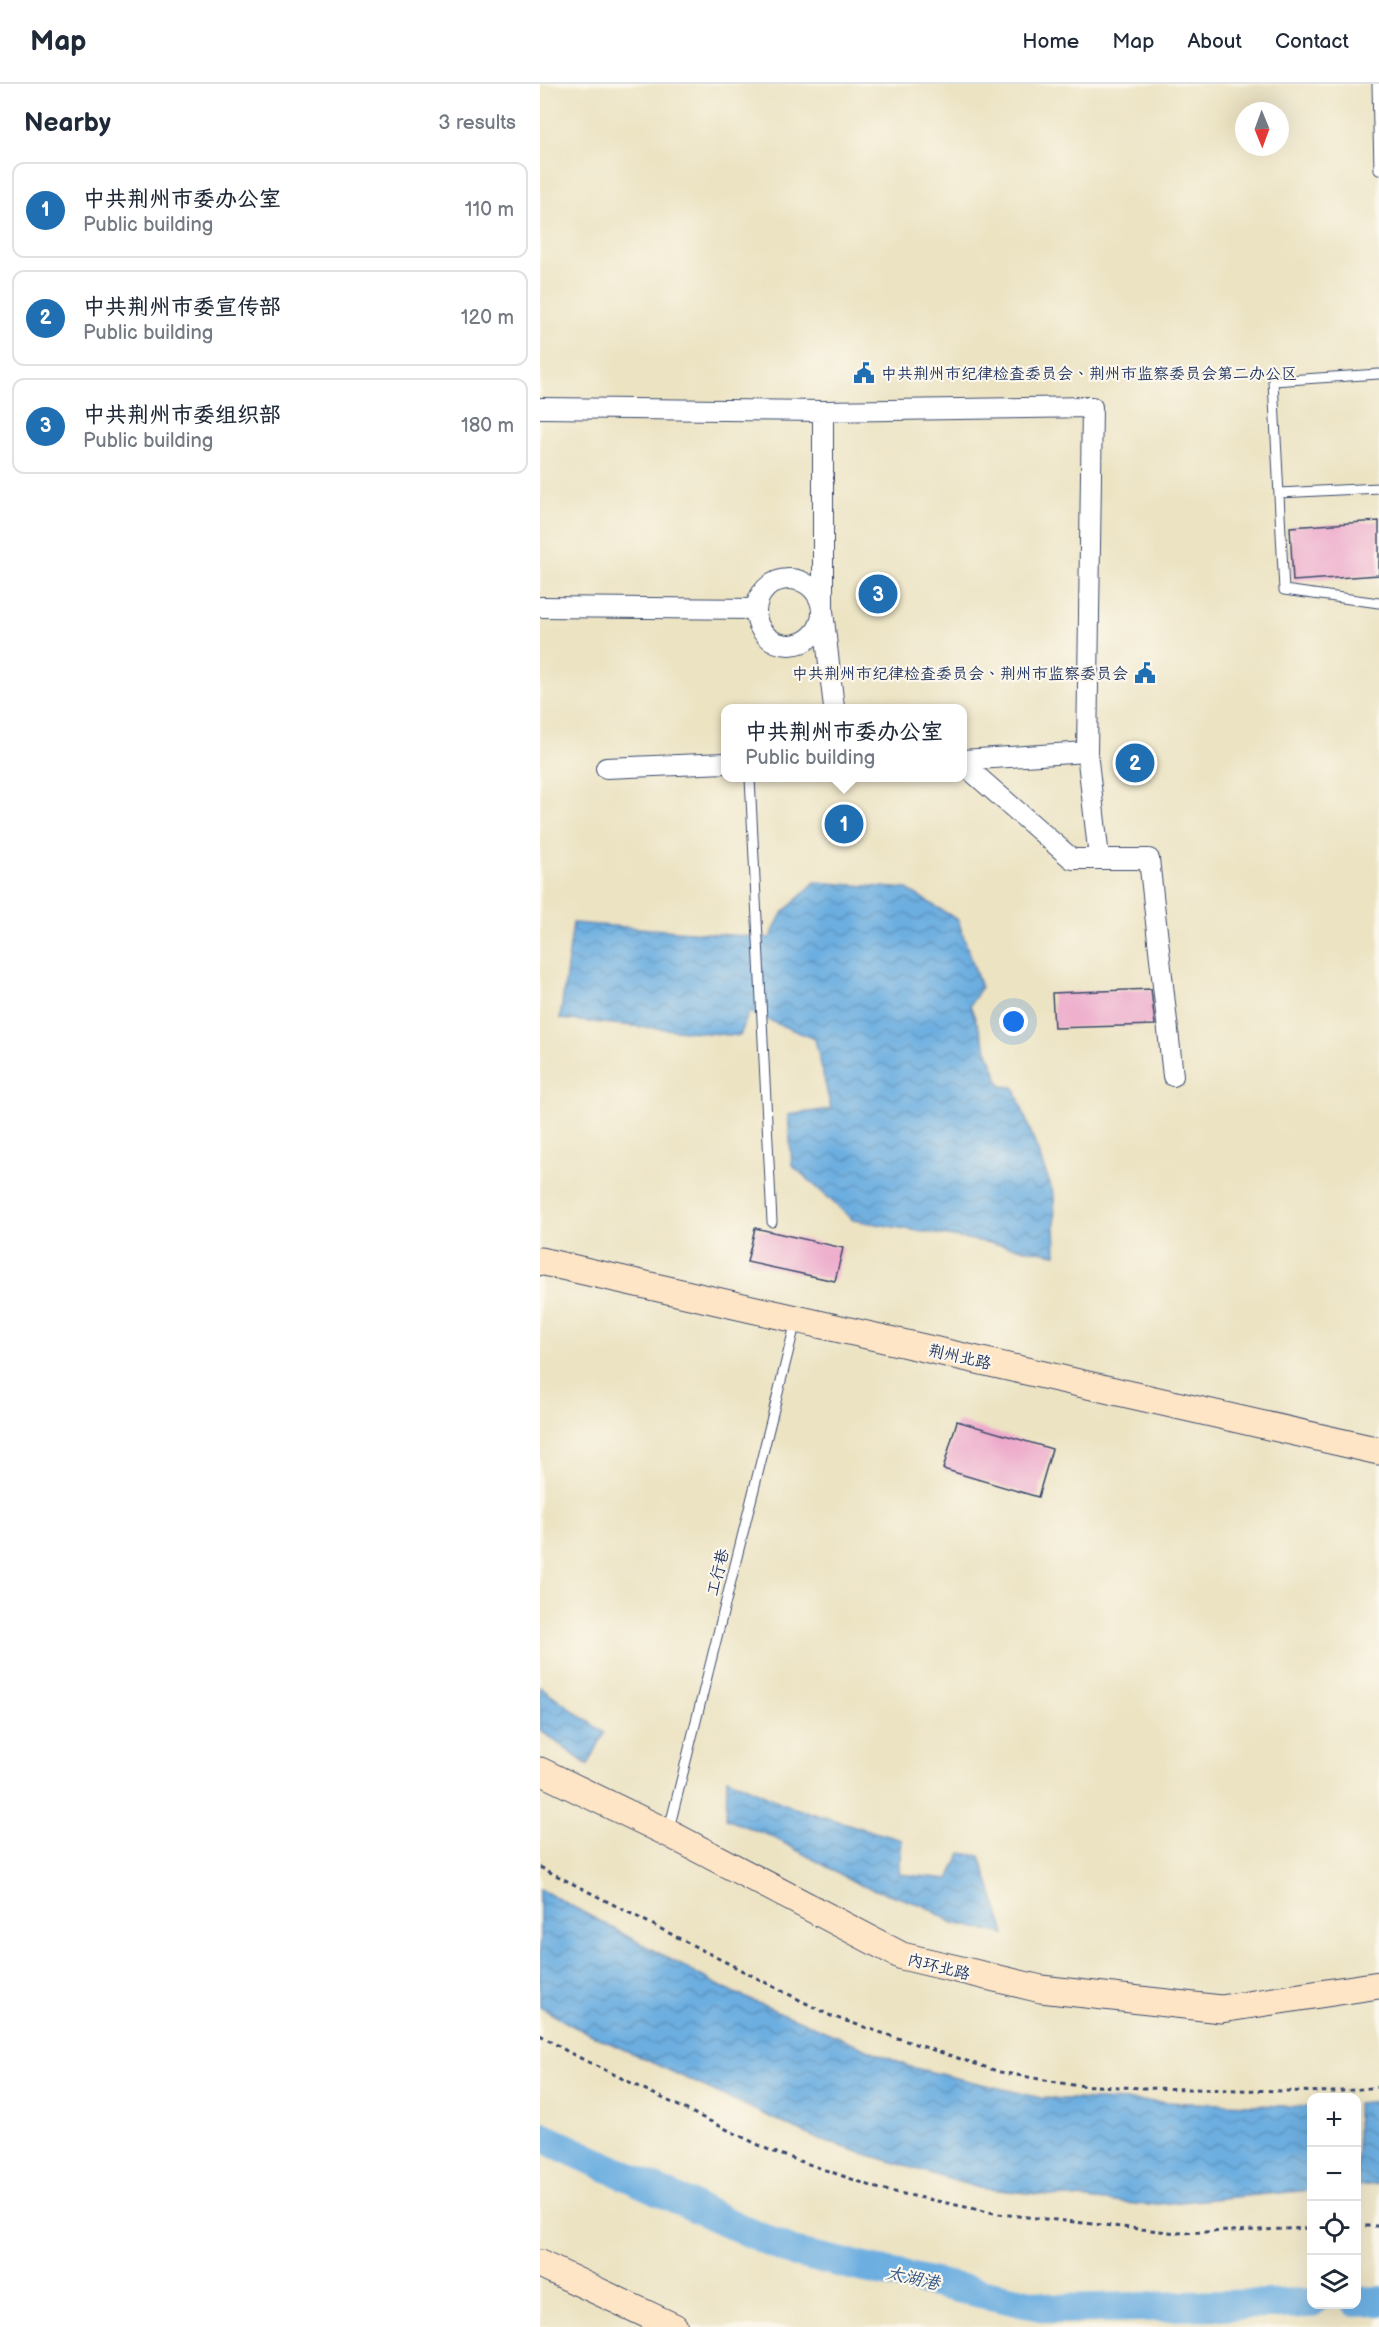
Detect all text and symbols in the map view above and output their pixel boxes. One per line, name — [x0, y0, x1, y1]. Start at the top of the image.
text: Map — [30, 25, 86, 58]
text: Home — [1022, 29, 1079, 54]
text: Map — [1112, 29, 1154, 54]
text: About — [1187, 29, 1242, 54]
text: Contact — [1275, 29, 1349, 54]
north arrow — [1235, 102, 1289, 156]
text: Nearby — [24, 108, 111, 139]
text: 3 results — [438, 111, 516, 135]
text: 中共荆州市委办公室 — [83, 186, 281, 213]
text: 1 — [41, 198, 50, 222]
text: 110 m — [465, 198, 514, 222]
text: Public building — [83, 213, 213, 237]
text: 中共荆州市委宣传部 — [83, 294, 281, 321]
text: 2 — [40, 306, 51, 330]
text: 120 m — [461, 306, 514, 330]
text: Public building — [83, 321, 213, 345]
public building icon: 中共荆州市纪律检查委员会、荆州市监察委员会第二办公区 — [852, 361, 876, 385]
place label: 中共荆州市纪律检查委员会、荆州市监察委员会第二办公区 — [881, 365, 1297, 384]
text: 中共荆州市委组织部 — [83, 402, 281, 429]
text: 3 — [40, 414, 51, 438]
text: 180 m — [461, 414, 514, 438]
text: Public building — [83, 429, 213, 453]
pin: 3 — [858, 572, 898, 616]
public building icon: 中共荆州市纪律检查委员会、荆州市监察委员会 — [1133, 661, 1157, 685]
place label: 中共荆州市纪律检查委员会、荆州市监察委员会 — [792, 665, 1128, 684]
popup — [721, 704, 967, 782]
text: 中共荆州市委办公室 — [745, 719, 943, 746]
pin: 2 — [1116, 740, 1154, 786]
text: Public building — [745, 746, 875, 770]
pin: 1 — [824, 802, 864, 846]
your location — [999, 1007, 1028, 1036]
street label: 荆州北路 — [926, 1341, 993, 1374]
street label: 工行巷 — [703, 1547, 733, 1598]
street label: 内环北路 — [905, 1950, 972, 1984]
map controls — [1307, 2093, 1361, 2309]
button: + — [1307, 2093, 1361, 2147]
button: − — [1307, 2147, 1361, 2201]
button: locate — [1307, 2201, 1361, 2255]
button: layers — [1307, 2255, 1361, 2309]
water label: 太湖港 — [884, 2263, 943, 2295]

